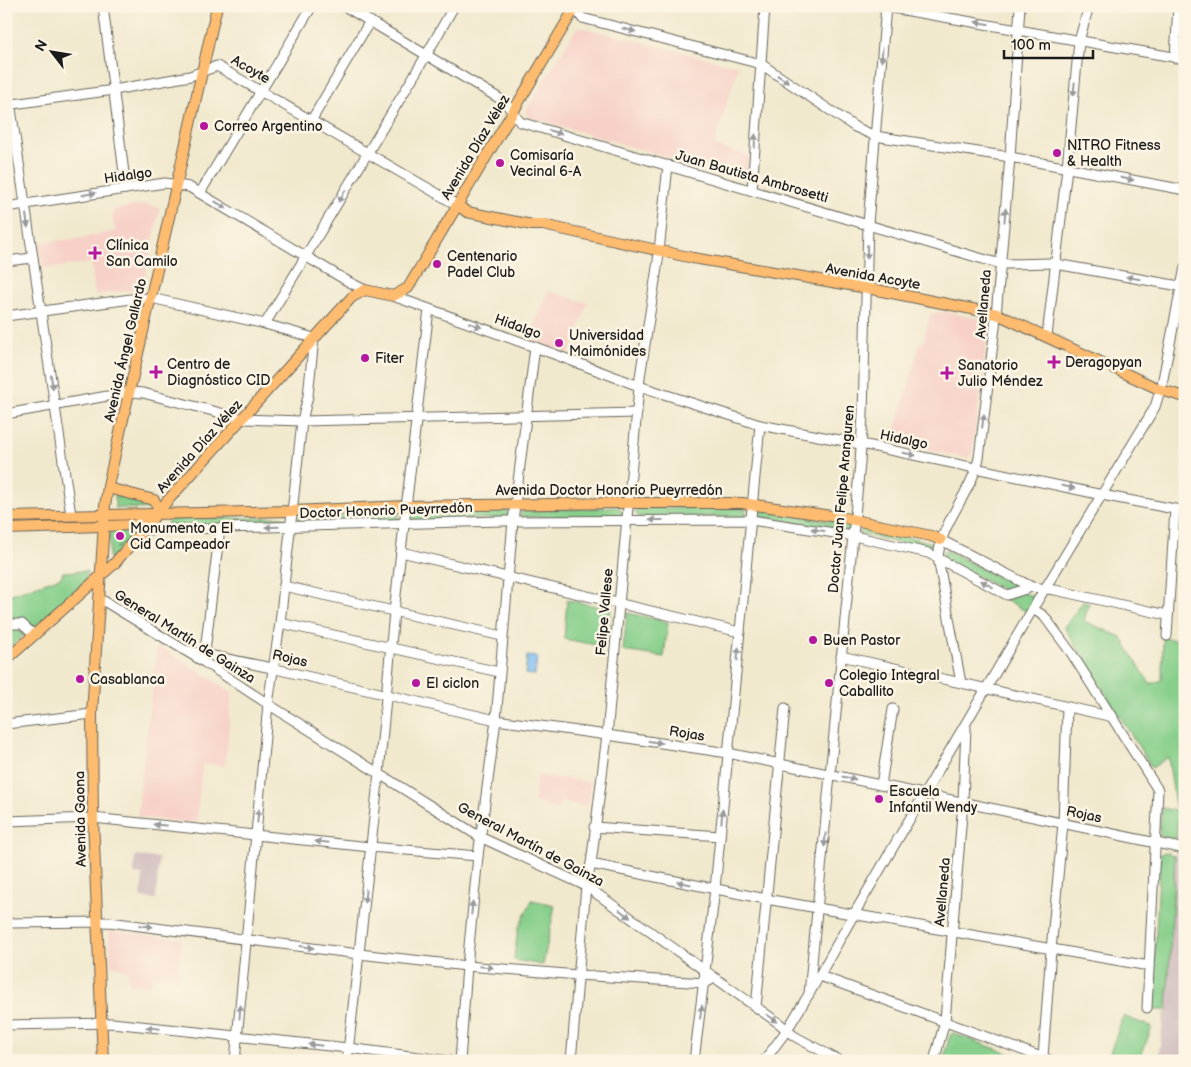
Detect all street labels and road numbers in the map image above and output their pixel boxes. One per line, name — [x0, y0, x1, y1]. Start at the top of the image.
street label: Acoyte — [228, 52, 273, 87]
street label: Avenida Díaz Vélez — [437, 91, 514, 203]
street label: Juan Bautista Ambrosetti — [674, 147, 830, 206]
street label: Hidalgo — [103, 164, 153, 187]
street label: Avenida Acoyte — [824, 260, 922, 293]
street label: Avellaneda — [972, 269, 995, 339]
street label: Avenida Ángel Gallardo — [100, 276, 150, 424]
street label: Hidalgo — [492, 310, 544, 343]
street label: Avenida Díaz Vélez — [153, 396, 246, 496]
street label: Doctor Juan Felipe Aranguren — [825, 404, 858, 594]
street label: Hidalgo — [878, 426, 929, 453]
street label: Avenida Doctor Honorio Pueyrredón — [495, 482, 723, 499]
street label: Doctor Honorio Pueyrredón — [299, 499, 473, 522]
street label: Felipe Vallese — [592, 568, 617, 656]
street label: General Martín de Gainza — [111, 586, 259, 687]
street label: Rojas — [271, 646, 309, 671]
street label: Rojas — [668, 722, 706, 745]
street label: Avenida Gaona — [71, 771, 90, 867]
street label: General Martín de Gainza — [455, 799, 607, 890]
street label: Rojas — [1065, 802, 1103, 827]
street label: Avellaneda — [931, 857, 954, 927]

